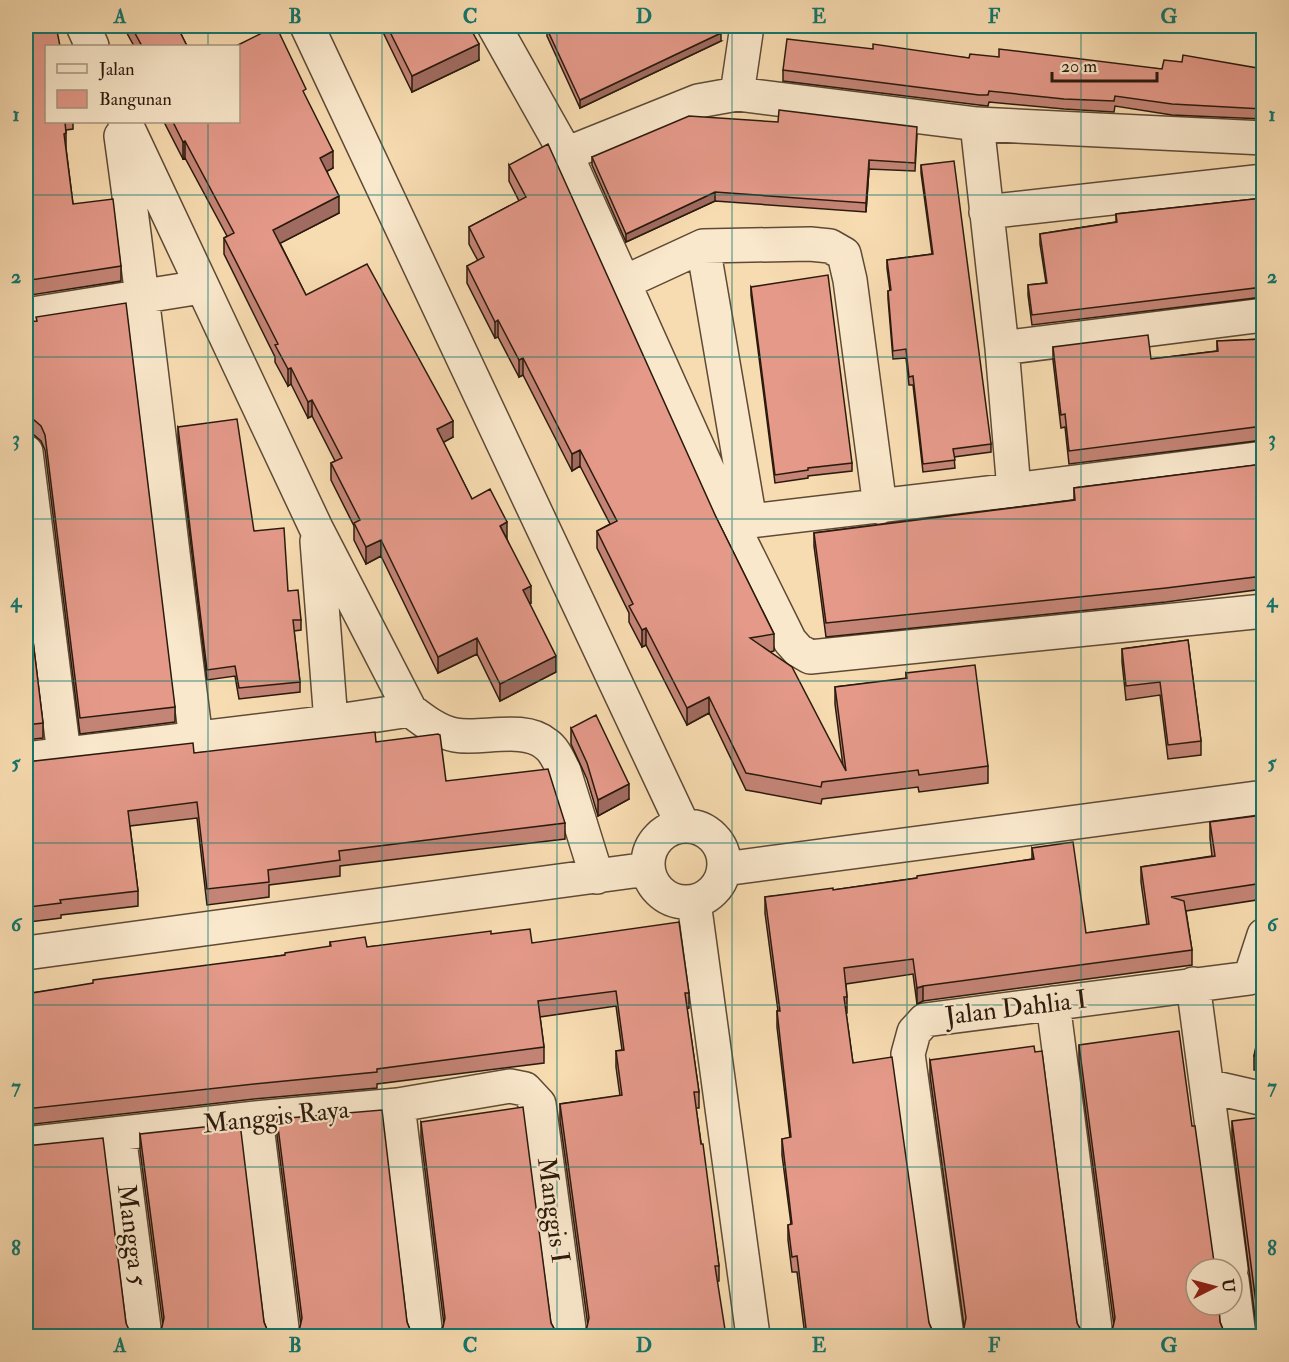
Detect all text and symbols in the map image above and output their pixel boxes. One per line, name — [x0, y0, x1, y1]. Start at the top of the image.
text: A — [113, 4, 127, 29]
text: B — [288, 4, 302, 29]
text: C — [463, 4, 477, 29]
text: D — [636, 4, 652, 29]
text: E — [812, 4, 827, 29]
text: F — [988, 4, 1001, 29]
text: G — [1161, 4, 1178, 29]
legend — [45, 45, 240, 123]
scale bar — [1052, 45, 1157, 83]
text: 20 m — [1061, 55, 1097, 78]
text: Jalan — [98, 58, 135, 81]
text: Bangunan — [99, 88, 172, 111]
text: 1 — [12, 102, 20, 127]
text: 1 — [1268, 102, 1276, 127]
text: 2 — [11, 264, 21, 289]
text: 2 — [1267, 264, 1277, 289]
text: 3 — [12, 426, 20, 451]
text: 3 — [1268, 426, 1276, 451]
text: 4 — [10, 588, 23, 613]
text: 4 — [1266, 588, 1279, 613]
text: 5 — [12, 750, 22, 775]
text: 5 — [1268, 750, 1278, 775]
text: 6 — [11, 912, 23, 937]
text: 6 — [1267, 912, 1279, 937]
street label: Jalan Dahlia I — [942, 983, 1089, 1033]
text: 7 — [11, 1074, 21, 1099]
text: 7 — [1267, 1074, 1277, 1099]
street label: Manggis Raya — [201, 1093, 351, 1141]
street label: Manggis I — [530, 1155, 576, 1265]
street label: Mangga 5 — [110, 1182, 154, 1288]
text: 8 — [11, 1236, 21, 1261]
text: 8 — [1267, 1236, 1277, 1261]
north arrow — [1184, 1257, 1244, 1317]
text: U — [1217, 1278, 1239, 1294]
text: A — [113, 1333, 127, 1358]
text: B — [288, 1333, 302, 1358]
text: C — [463, 1333, 477, 1358]
text: D — [636, 1333, 652, 1358]
text: E — [812, 1333, 827, 1358]
text: F — [988, 1333, 1001, 1358]
text: G — [1161, 1333, 1178, 1358]

